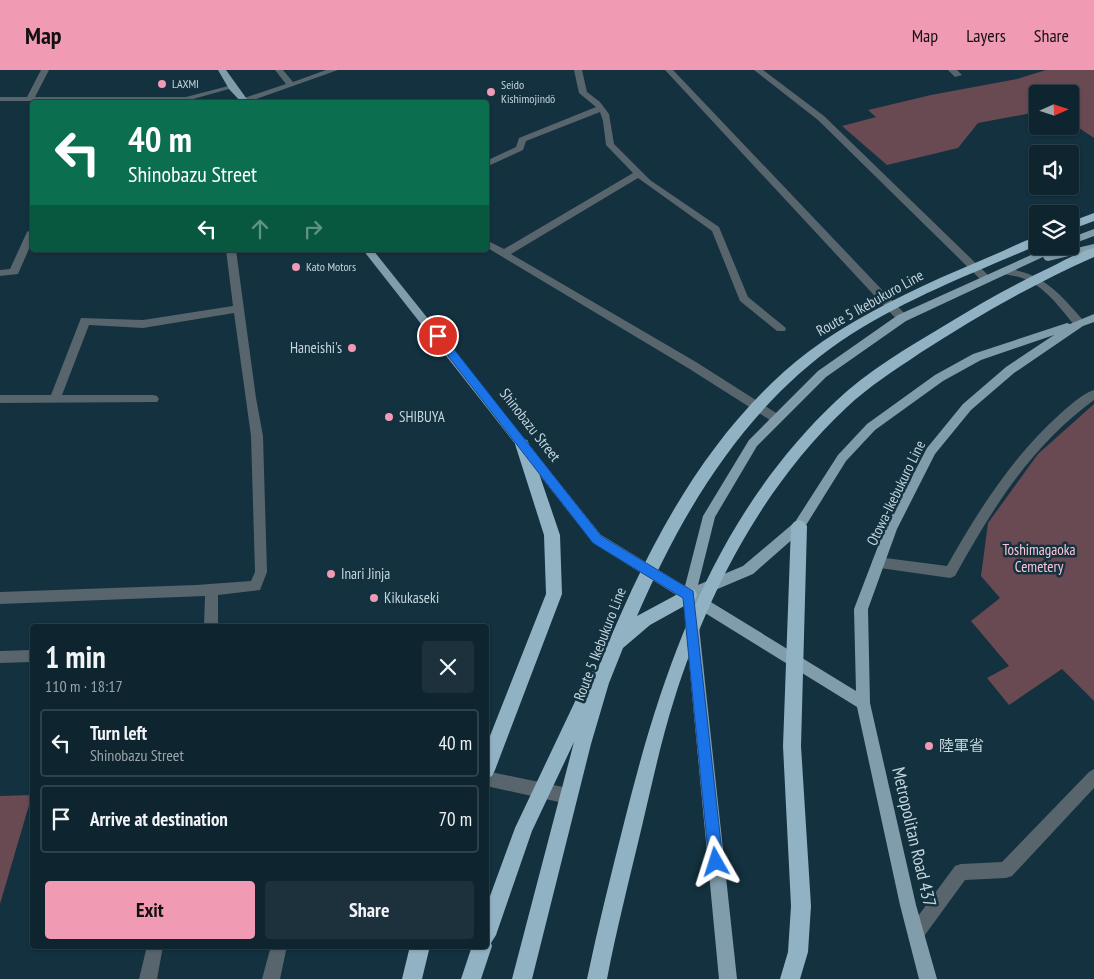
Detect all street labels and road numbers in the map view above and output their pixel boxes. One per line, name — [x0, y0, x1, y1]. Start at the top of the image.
street label: Route 5 Ikebukuro Line — [813, 265, 927, 340]
street label: Shinobazu Street — [496, 384, 565, 465]
street label: Otowa-Ikebukuro Line — [862, 437, 929, 548]
street label: Route 5 Ikebukuro Line — [569, 585, 630, 703]
street label: Metropolitan Road 437 — [887, 765, 942, 909]

